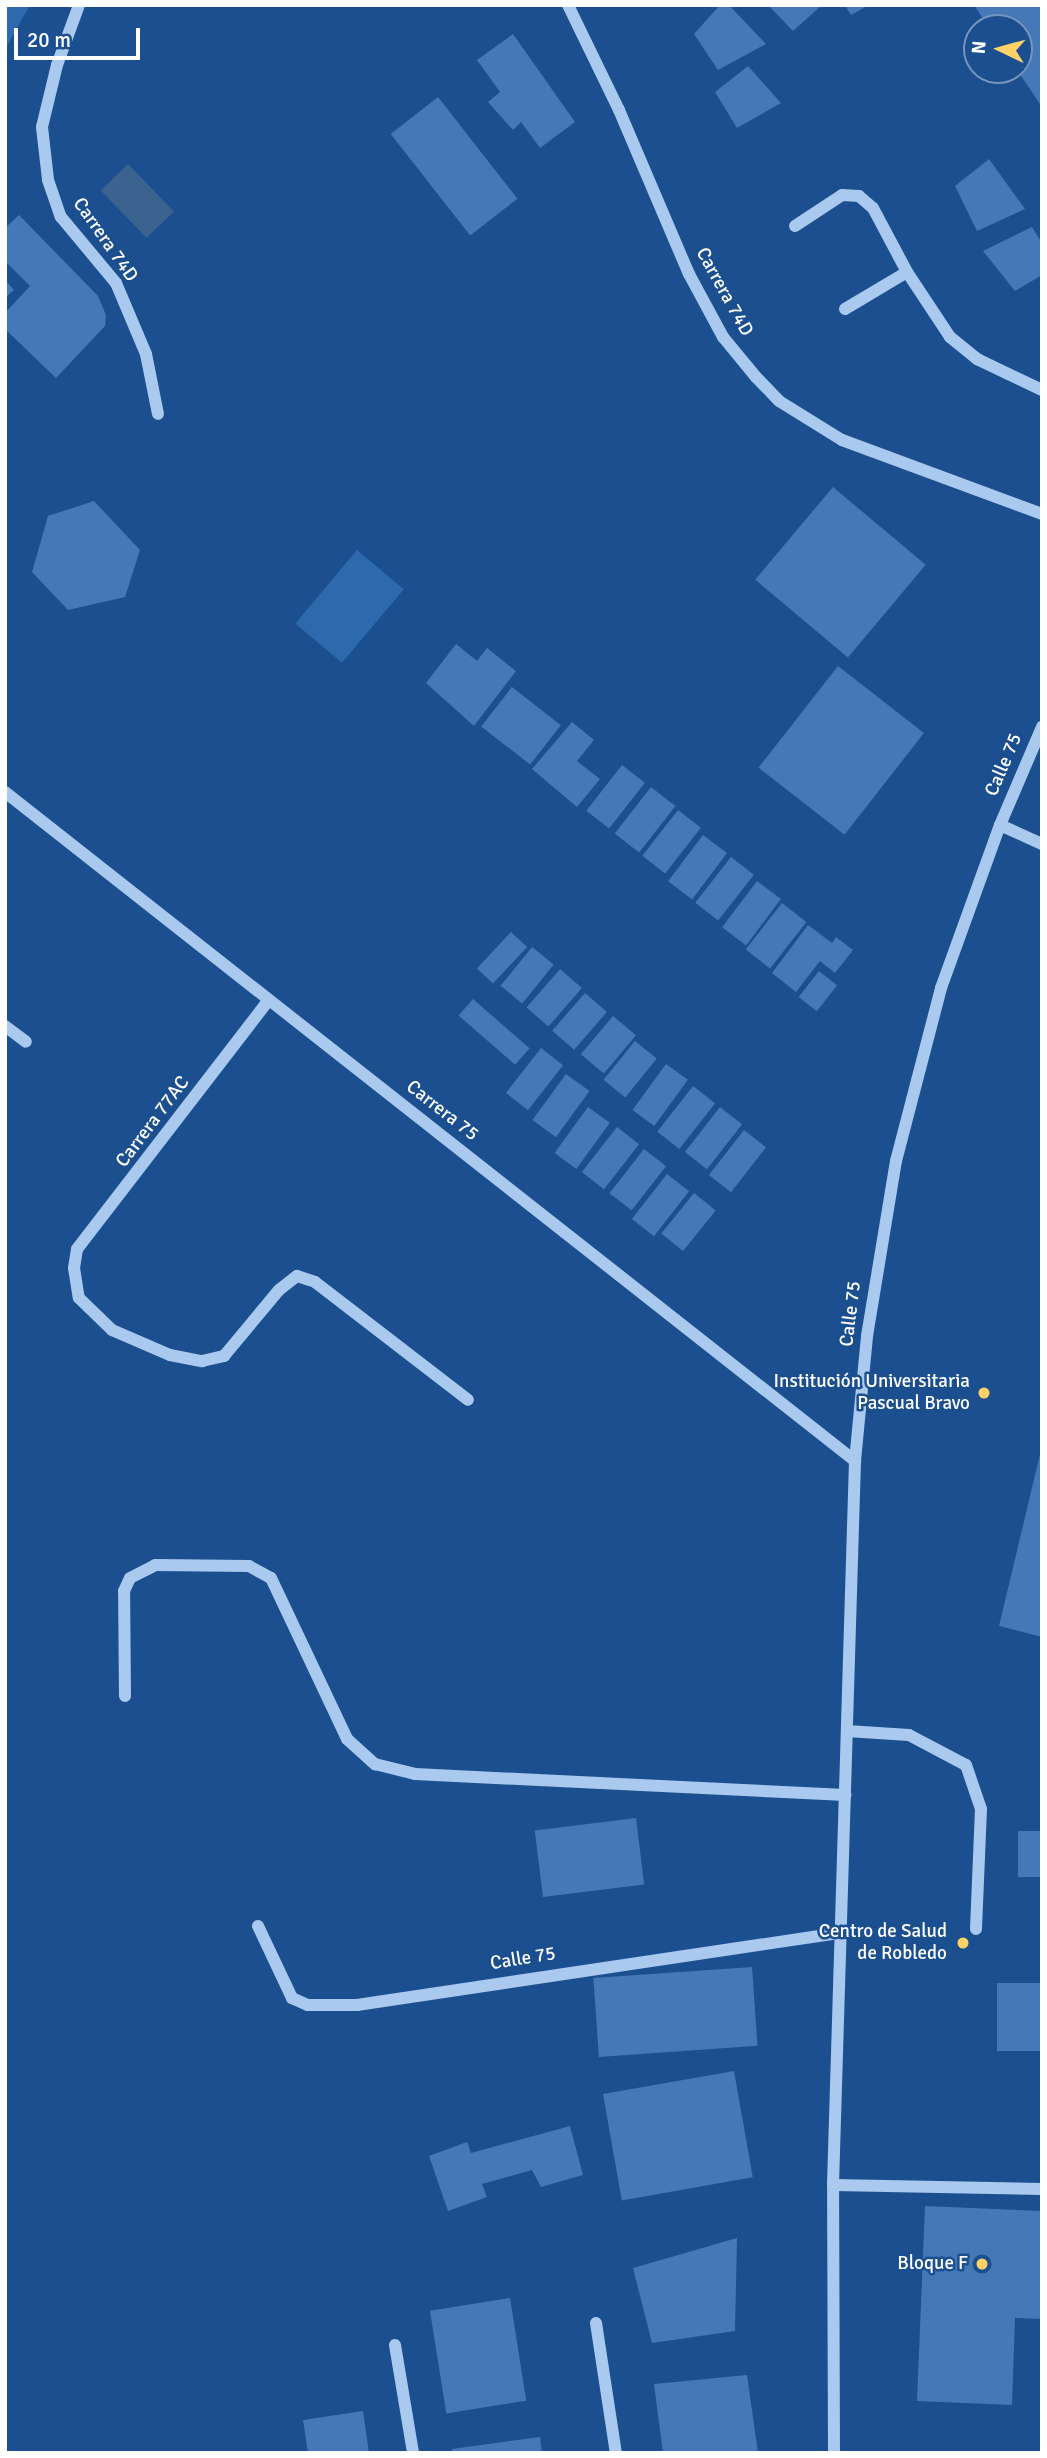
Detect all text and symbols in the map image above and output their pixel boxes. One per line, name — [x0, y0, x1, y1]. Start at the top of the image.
scale bar — [18, 14, 144, 58]
north arrow — [963, 14, 1033, 84]
text: 20 m — [27, 27, 71, 53]
text: N — [967, 40, 992, 55]
street label: Carrera 74D — [68, 193, 142, 287]
street label: Carrera 74D — [690, 244, 758, 340]
street label: Calle 75 — [981, 730, 1027, 800]
street label: Carrera 77AC — [111, 1072, 195, 1172]
street label: Carrera 75 — [401, 1076, 483, 1146]
street label: Calle 75 — [836, 1280, 866, 1348]
place label: Institución Universitaria Pascual Bravo — [773, 1371, 970, 1415]
marker: Institución Universitaria Pascual Bravo — [976, 1385, 992, 1401]
place label: Centro de Salud de Robledo — [819, 1921, 947, 1965]
marker: Centro de Salud de Robledo — [953, 1933, 973, 1953]
street label: Calle 75 — [489, 1943, 557, 1975]
place label: Bloque F — [897, 2253, 968, 2275]
marker: Bloque F — [974, 2256, 990, 2272]

